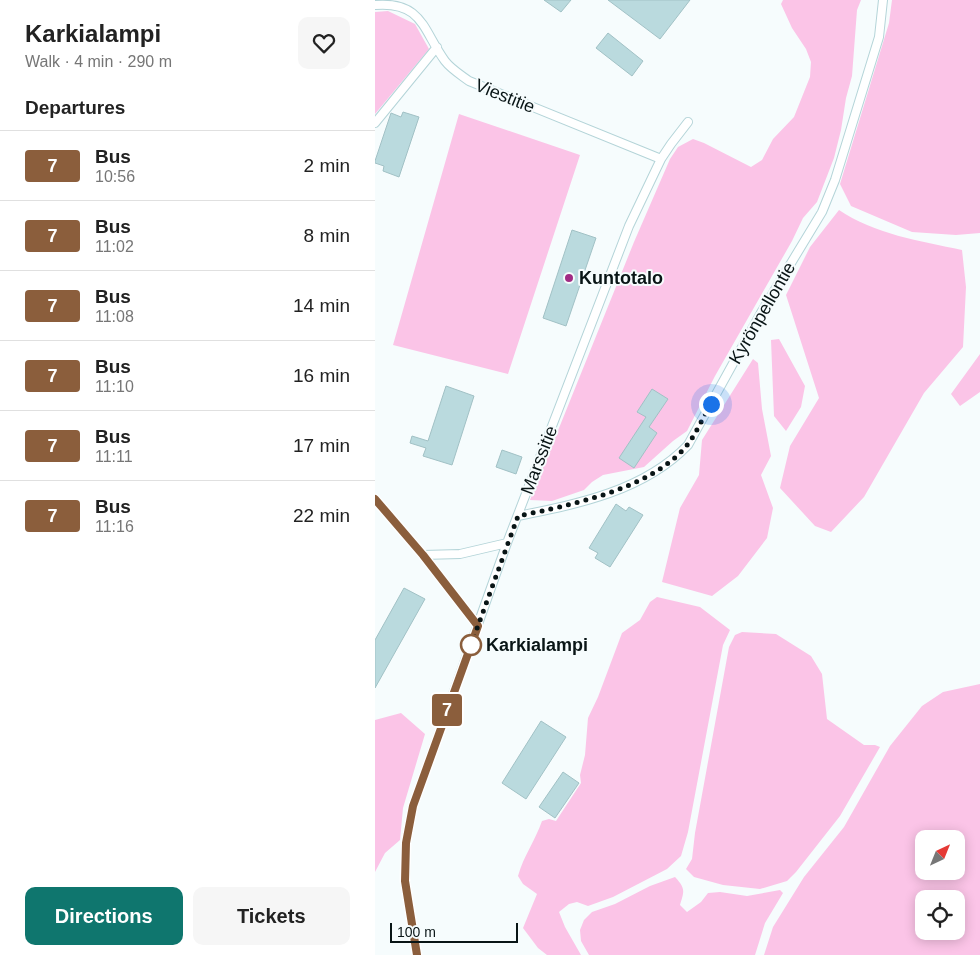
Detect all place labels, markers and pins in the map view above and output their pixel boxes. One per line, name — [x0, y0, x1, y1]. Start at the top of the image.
place label: Kuntotalo — [579, 268, 663, 288]
marker: Kuntotalo — [563, 272, 575, 284]
marker: Karkialampi — [460, 634, 482, 656]
place label: Karkialampi — [486, 635, 588, 655]

